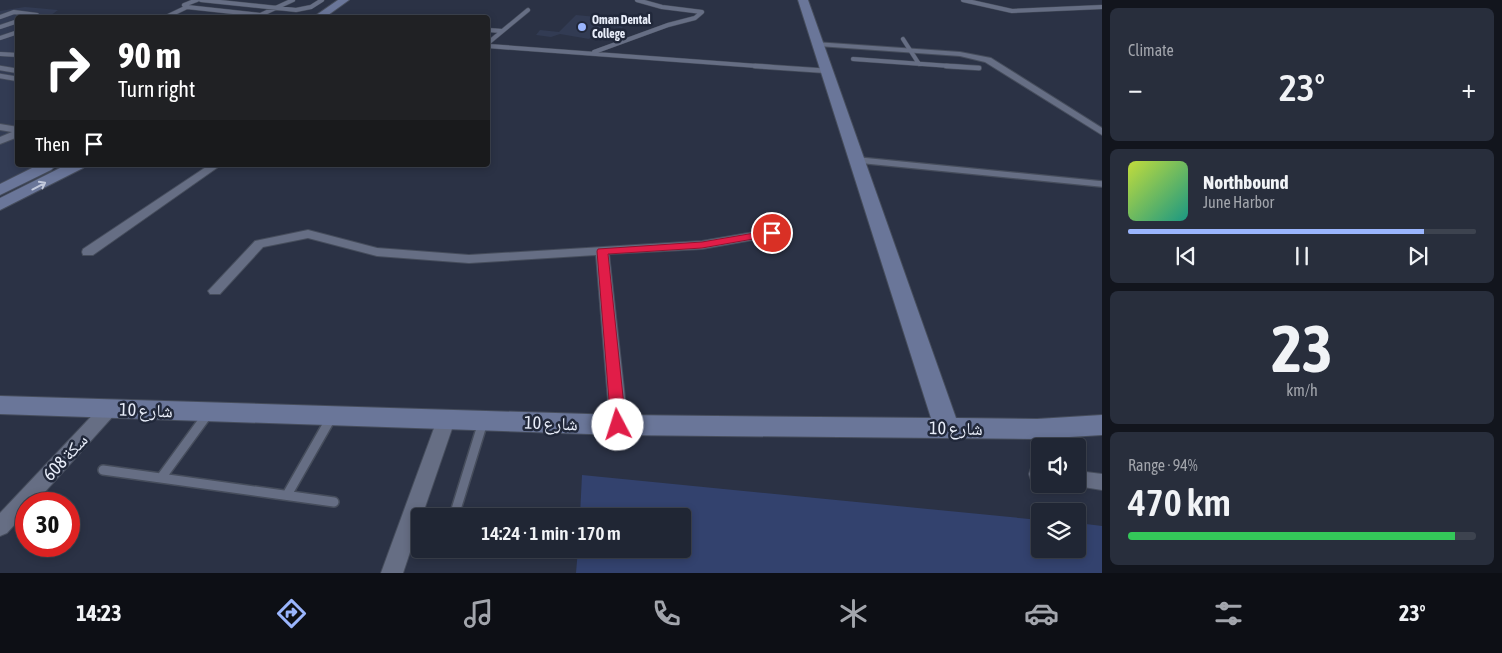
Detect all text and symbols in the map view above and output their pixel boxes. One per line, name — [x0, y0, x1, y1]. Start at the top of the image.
place label: Oman Dental College — [592, 13, 652, 41]
marker: Oman Dental College — [576, 21, 588, 33]
icon: right — [35, 35, 100, 100]
text: 90 m — [118, 35, 181, 75]
text: Climate — [1128, 41, 1174, 59]
text: 23° — [1279, 66, 1325, 109]
text: − — [1128, 72, 1143, 104]
text: + — [1461, 72, 1476, 104]
text: Turn right — [118, 76, 195, 102]
icon: arrive — [80, 130, 108, 158]
text: Then — [35, 133, 70, 155]
text: Northbound — [1203, 171, 1289, 193]
one-way arrow — [32, 181, 47, 191]
text: June Harbor — [1203, 193, 1274, 211]
pin — [751, 212, 793, 254]
icon: arrive — [758, 219, 786, 247]
icon: previous — [1172, 242, 1200, 270]
icon: pause — [1288, 242, 1316, 270]
icon: next — [1404, 242, 1432, 270]
text: 23 — [1271, 311, 1333, 386]
text: km/h — [1286, 381, 1318, 399]
position arrow — [591, 398, 643, 450]
street label: شارع 10 — [119, 399, 173, 422]
street label: شارع 10 — [524, 412, 578, 435]
street label: شارع 10 — [929, 417, 983, 440]
street label: سكة 608 — [38, 429, 92, 485]
map controls — [1031, 438, 1086, 558]
button: sound — [1031, 438, 1086, 493]
text: Range · 94% — [1128, 456, 1198, 474]
text: 470 km — [1128, 481, 1231, 524]
speed limit sign: 30 — [15, 492, 80, 557]
button: layers — [1031, 503, 1086, 558]
text: 14:24 · 1 min · 170 m — [481, 522, 621, 544]
icon: directions — [274, 596, 309, 631]
icon: music — [461, 596, 496, 631]
icon: phone — [649, 596, 684, 631]
icon: climate — [836, 596, 871, 631]
icon: car — [1024, 596, 1059, 631]
icon: filters — [1211, 596, 1246, 631]
text: 14:23 — [76, 600, 122, 626]
text: 23° — [1399, 600, 1426, 626]

